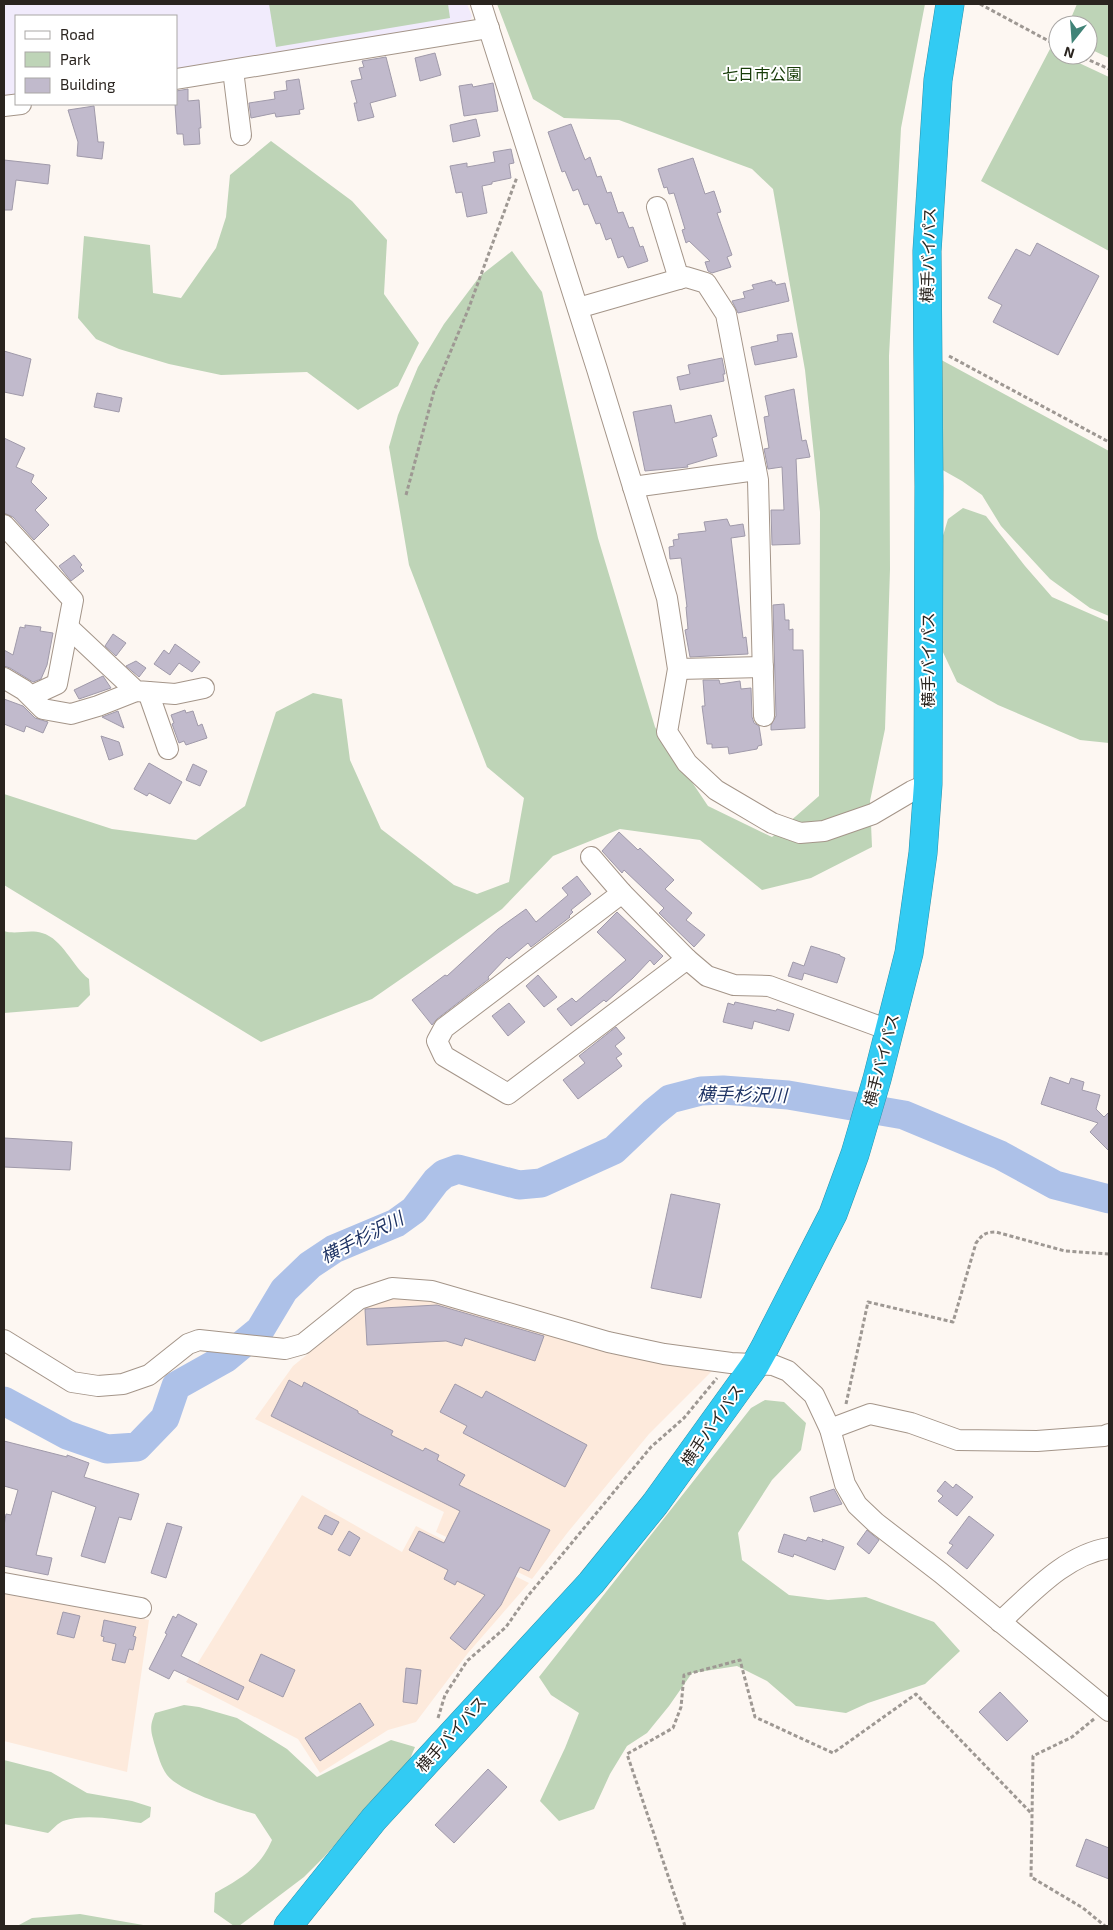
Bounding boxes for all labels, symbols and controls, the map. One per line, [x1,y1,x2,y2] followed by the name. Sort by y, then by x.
[15,15,178,105] legend
[1048,15,1098,65] north arrow
[60,25,95,43] text: Road
[1062,43,1076,63] text: N
[60,50,91,68] text: Park
[722,64,802,83] park label: 七日市公園
[60,75,116,93] text: Building
[916,207,939,303] street label: 横手バイパス
[918,612,937,708] street label: 横手バイパス
[859,1011,902,1109] street label: 横手バイパス
[697,1082,789,1106] water label: 横手杉沢川
[316,1206,408,1267] water label: 横手杉沢川
[676,1380,747,1469] street label: 横手バイパス
[412,1692,490,1776] street label: 横手バイパス

